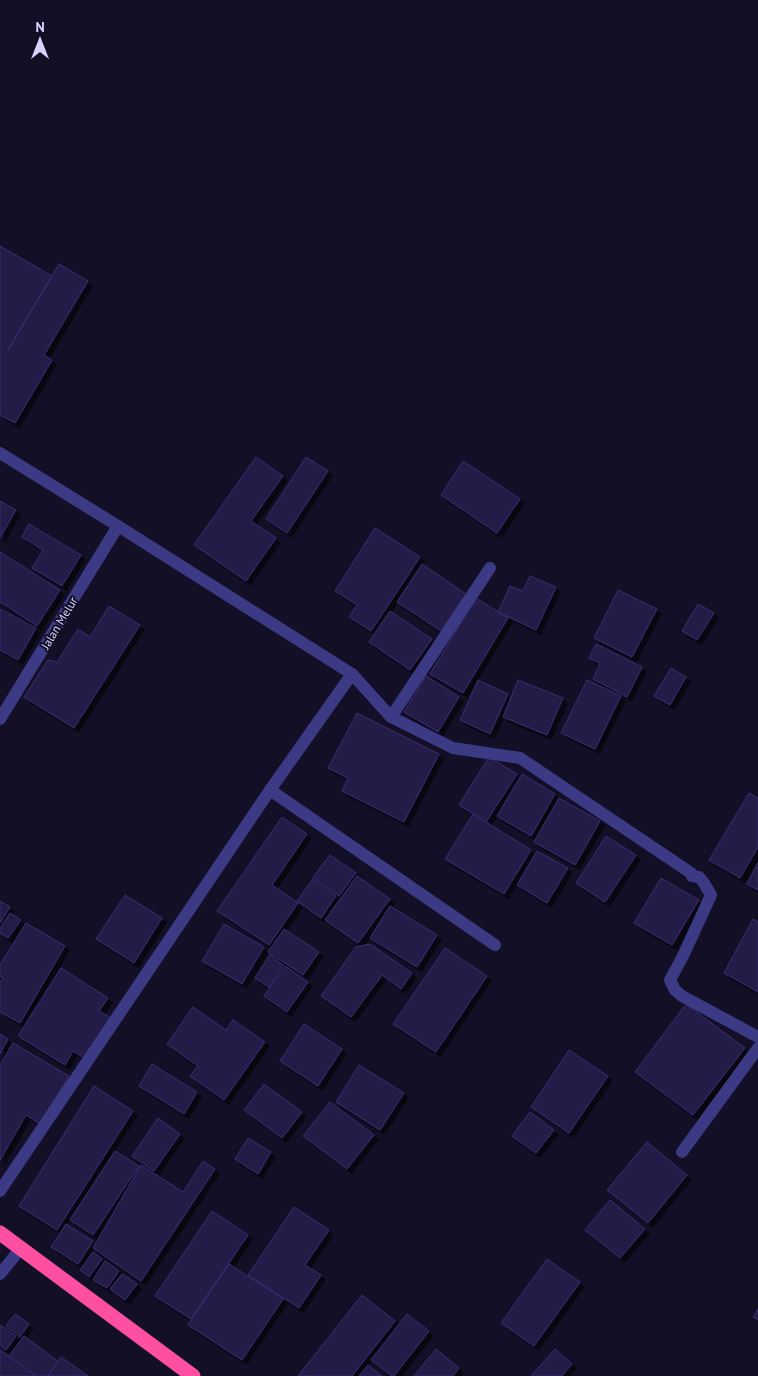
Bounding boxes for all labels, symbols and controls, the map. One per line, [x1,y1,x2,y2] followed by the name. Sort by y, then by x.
[15,15,65,65] north arrow
[35,18,45,36] text: N
[37,594,80,653] street label: Jalan Melur

